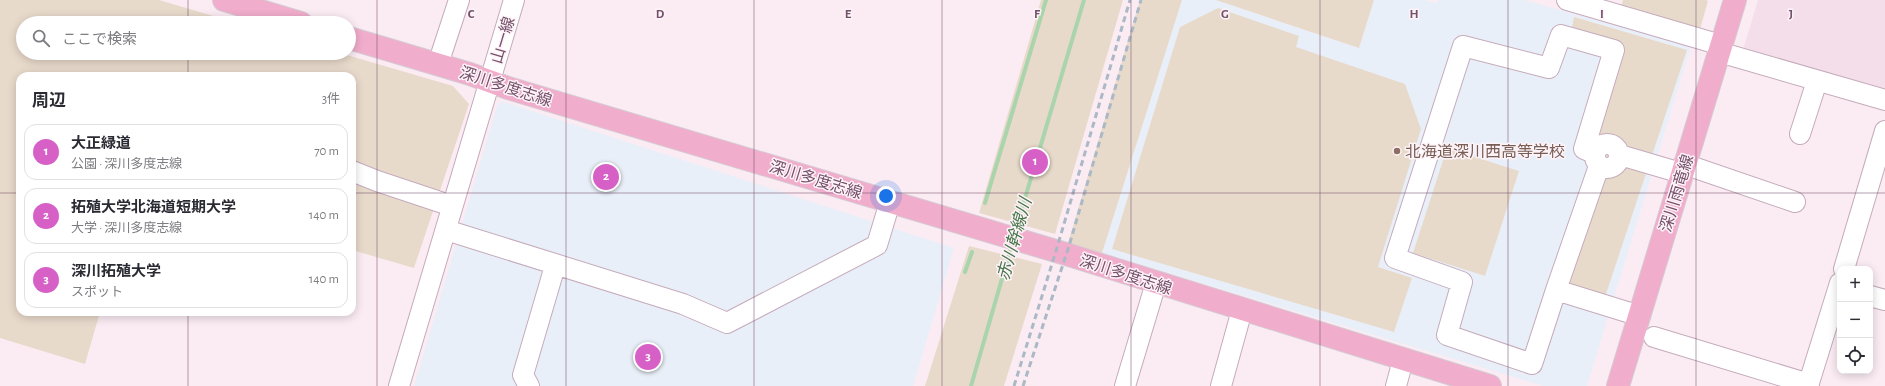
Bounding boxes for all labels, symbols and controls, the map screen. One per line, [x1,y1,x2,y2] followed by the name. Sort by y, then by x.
[468,8,475,21] text: C
[656,8,665,21] text: D
[845,8,852,21] text: E
[1034,8,1041,21] text: F
[1221,8,1229,21] text: G
[1409,8,1419,21] text: H
[1600,8,1604,21] text: I
[1789,8,1793,21] text: J
[487,15,518,66] street label: 山一線
[16,16,356,60] search box
[30,27,52,49] icon: search
[62,32,137,47] text: ここで検索
[458,64,554,109] street label: 深川多度志線
[32,92,66,109] text: 周辺
[322,93,340,106] text: 3件
[71,136,131,151] text: 大正緑道
[1405,143,1565,160] place label: 北海道深川西高等学校
[44,145,48,158] text: 1
[314,145,339,158] text: 70 m
[1392,146,1402,156] marker: 北海道深川西高等学校
[1022,147,1048,177] pin: 1
[1657,152,1696,234] street label: 深川雨竜線
[767,157,864,202] street label: 深川多度志線
[71,158,182,171] text: 公園 · 深川多度志線
[593,162,619,192] pin: 2
[876,186,896,206] your location
[994,194,1035,282] water label: 赤川幹線川
[71,200,236,215] text: 拓殖大学北海道短期大学
[43,209,49,222] text: 2
[309,209,339,222] text: 140 m
[71,222,182,235] text: 大学 · 深川多度志線
[1078,252,1174,297] street label: 深川多度志線
[71,264,161,279] text: 深川拓殖大学
[1837,266,1873,374] map controls
[1837,266,1873,302] button: +
[43,273,49,286] text: 3
[309,273,339,286] text: 140 m
[71,286,123,299] text: スポット
[1837,302,1873,338] button: −
[1837,338,1873,374] button: locate
[635,342,661,372] pin: 3

